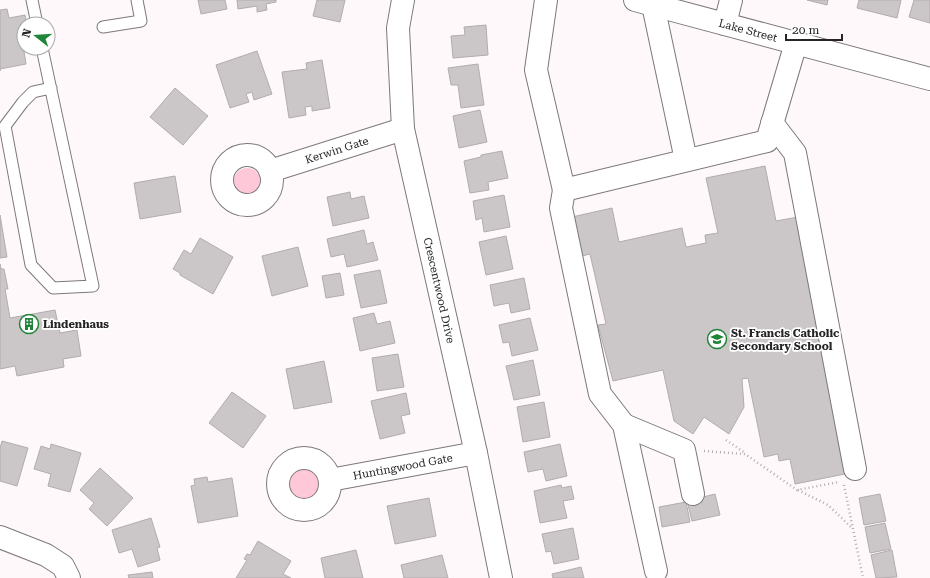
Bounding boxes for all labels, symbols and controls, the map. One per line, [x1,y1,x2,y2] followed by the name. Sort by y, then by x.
[16,16,56,56] north arrow
[717,16,779,44] street label: Lake Street
[786,16,842,42] scale bar
[792,23,819,37] text: 20 m
[19,27,35,39] text: N
[303,134,370,166] street label: Kerwin Gate
[421,236,458,345] street label: Crescentwood Drive
[18,313,40,335] building icon: Lindenhaus
[43,318,109,331] place label: Lindenhaus
[731,327,840,353] place label: St. Francis Catholic Secondary School
[706,328,728,350] school or university icon: St. Francis Catholic Secondary School
[352,451,454,482] street label: Huntingwood Gate

